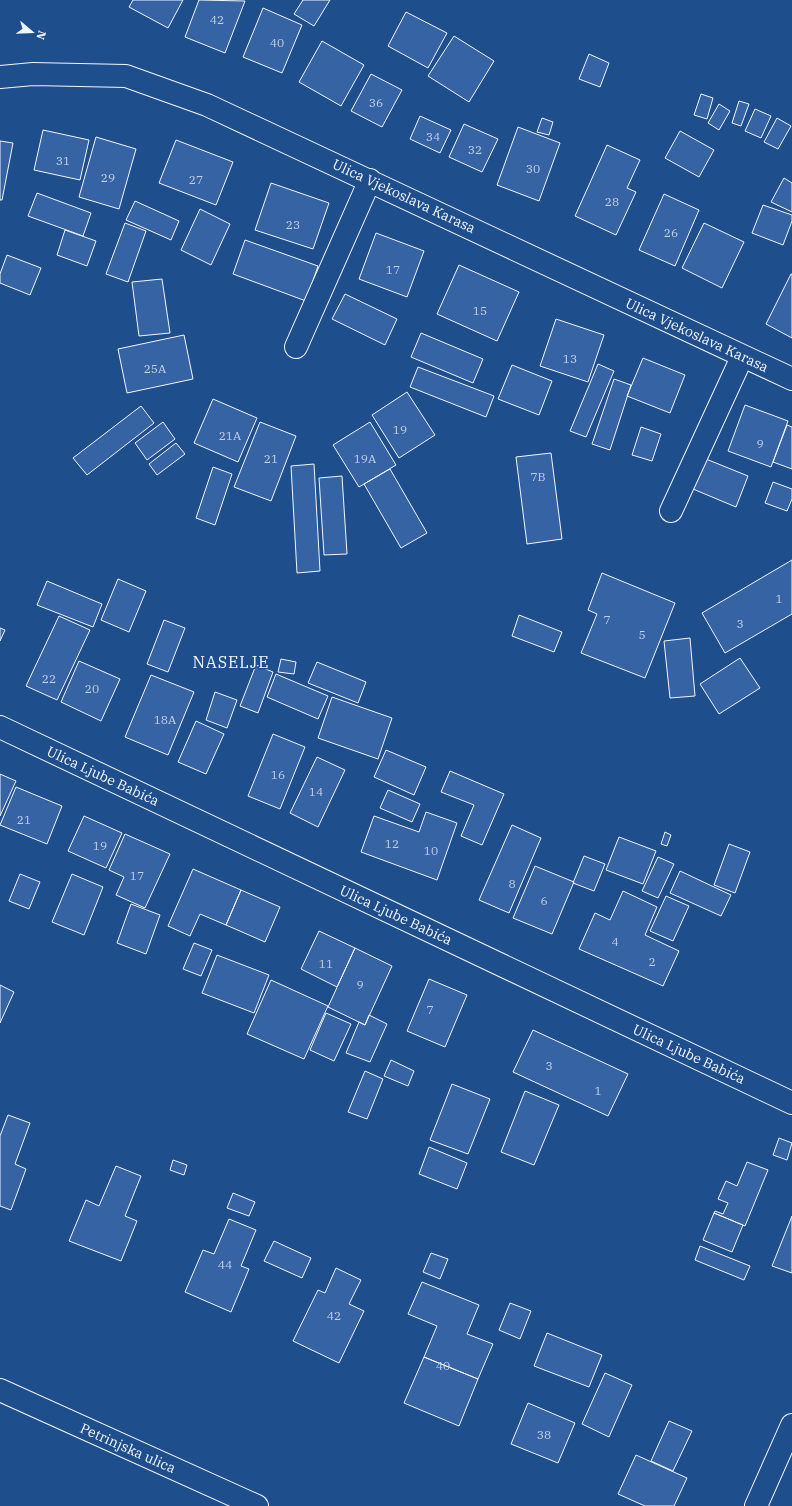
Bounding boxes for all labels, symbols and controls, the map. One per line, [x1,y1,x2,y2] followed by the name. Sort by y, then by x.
[12,12,52,52] north arrow
[210,12,224,27] house number: 42
[33,29,49,42] text: N
[270,35,284,50] house number: 40
[369,95,383,110] house number: 36
[426,129,440,144] house number: 34
[468,142,482,157] house number: 32
[56,153,70,168] house number: 31
[330,155,479,237] street label: Ulica Vjekoslava Karasa
[526,161,540,176] house number: 30
[101,170,115,185] house number: 29
[189,172,203,187] house number: 27
[605,194,619,209] house number: 28
[286,217,300,232] house number: 23
[664,225,678,240] house number: 26
[386,262,400,277] house number: 17
[623,294,772,376] street label: Ulica Vjekoslava Karasa
[473,303,487,318] house number: 15
[563,351,577,366] house number: 13
[144,361,167,376] house number: 25A
[393,422,407,437] house number: 19
[219,428,242,443] house number: 21A
[756,436,764,451] house number: 9
[264,451,278,466] house number: 21
[354,451,377,466] house number: 19A
[530,469,546,484] house number: 7B
[775,591,783,606] house number: 1
[603,612,611,627] house number: 7
[736,616,744,631] house number: 3
[638,627,646,642] house number: 5
[192,652,270,672] district label: NASELJE
[42,671,56,686] house number: 22
[85,681,99,696] house number: 20
[154,712,177,727] house number: 18A
[44,742,162,810] street label: Ulica Ljube Babića
[271,767,285,782] house number: 16
[309,784,323,799] house number: 14
[17,812,31,827] house number: 21
[385,836,399,851] house number: 12
[93,838,107,853] house number: 19
[424,843,438,858] house number: 10
[130,868,144,883] house number: 17
[508,876,516,891] house number: 8
[337,881,455,949] street label: Ulica Ljube Babića
[540,893,548,908] house number: 6
[611,934,619,949] house number: 4
[648,954,656,969] house number: 2
[319,956,333,971] house number: 11
[356,977,364,992] house number: 9
[426,1002,434,1017] house number: 7
[630,1020,748,1088] street label: Ulica Ljube Babića
[545,1058,553,1073] house number: 3
[594,1083,602,1098] house number: 1
[218,1257,232,1272] house number: 44
[327,1308,341,1323] house number: 42
[436,1358,450,1373] house number: 40
[77,1419,179,1477] street label: Petrinjska ulica
[537,1427,551,1442] house number: 38

